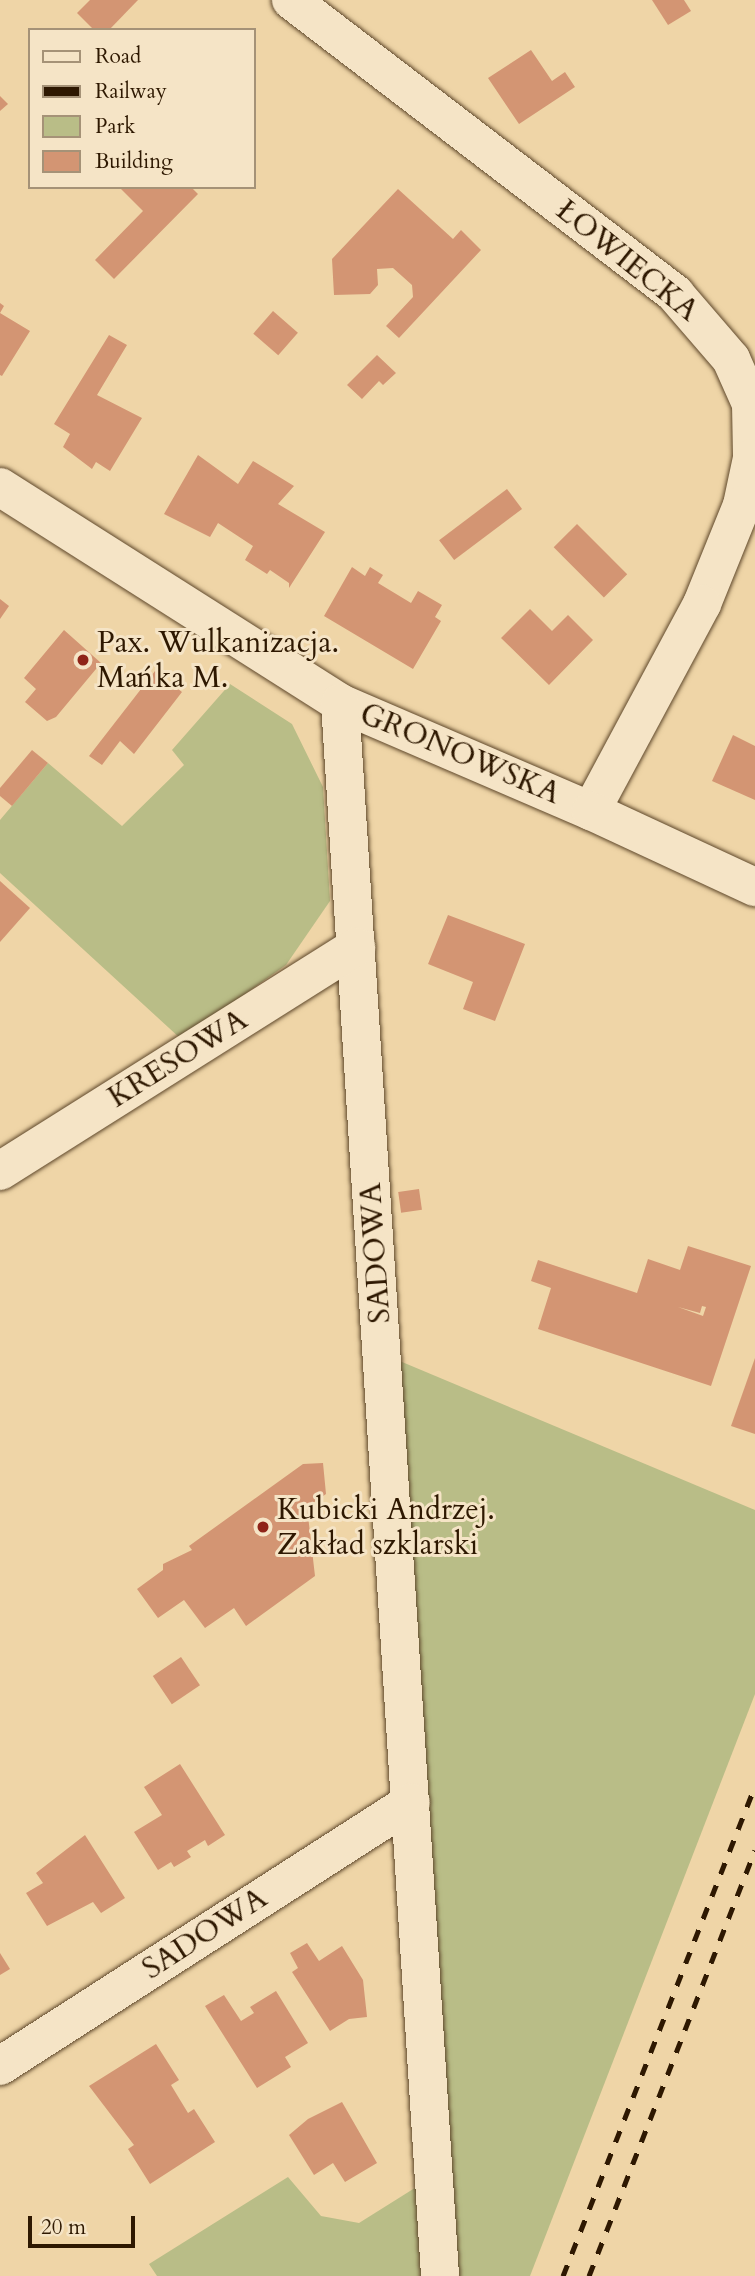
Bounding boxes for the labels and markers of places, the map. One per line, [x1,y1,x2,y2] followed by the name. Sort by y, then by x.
[97,625,339,696] place label: Pax. Wulkanizacja. Mańka M.
[75,652,91,668] marker: Pax. Wulkanizacja. Mańka M.
[277,1492,495,1562] place label: Kubicki Andrzej. Zakład szklarski
[255,1519,271,1535] marker: Kubicki Andrzej. Zakład szklarski

